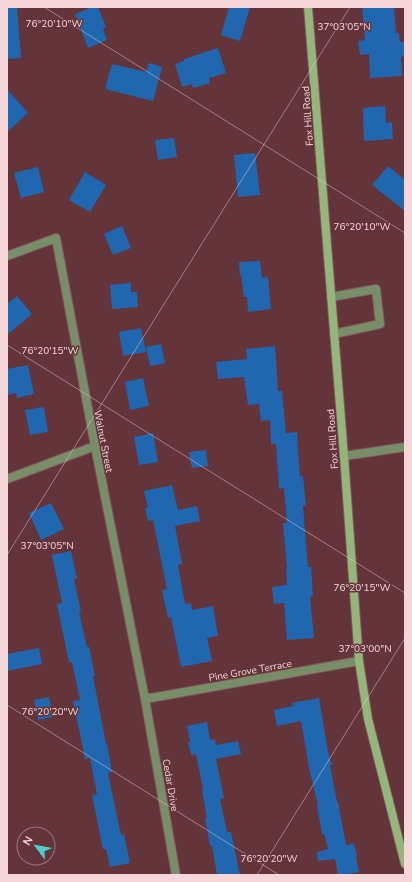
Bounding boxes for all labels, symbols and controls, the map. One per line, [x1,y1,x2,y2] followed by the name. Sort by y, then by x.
[26,17,82,31] text: 76°20'10"W
[317,20,371,34] text: 37°03'05"N
[299,85,317,146] street label: Fox Hill Road
[334,220,390,234] text: 76°20'10"W
[22,344,78,358] text: 76°20'15"W
[324,408,342,469] street label: Fox Hill Road
[90,409,116,474] street label: Walnut Street
[20,539,74,553] text: 37°03'05"N
[334,581,390,595] text: 76°20'15"W
[338,642,392,656] text: 37°03'00"N
[207,657,293,685] street label: Pine Grove Terrace
[22,705,78,719] text: 76°20'20"W
[159,758,181,812] street label: Cedar Drive
[16,826,56,866] north arrow
[19,833,36,848] text: N
[241,852,297,866] text: 76°20'20"W

